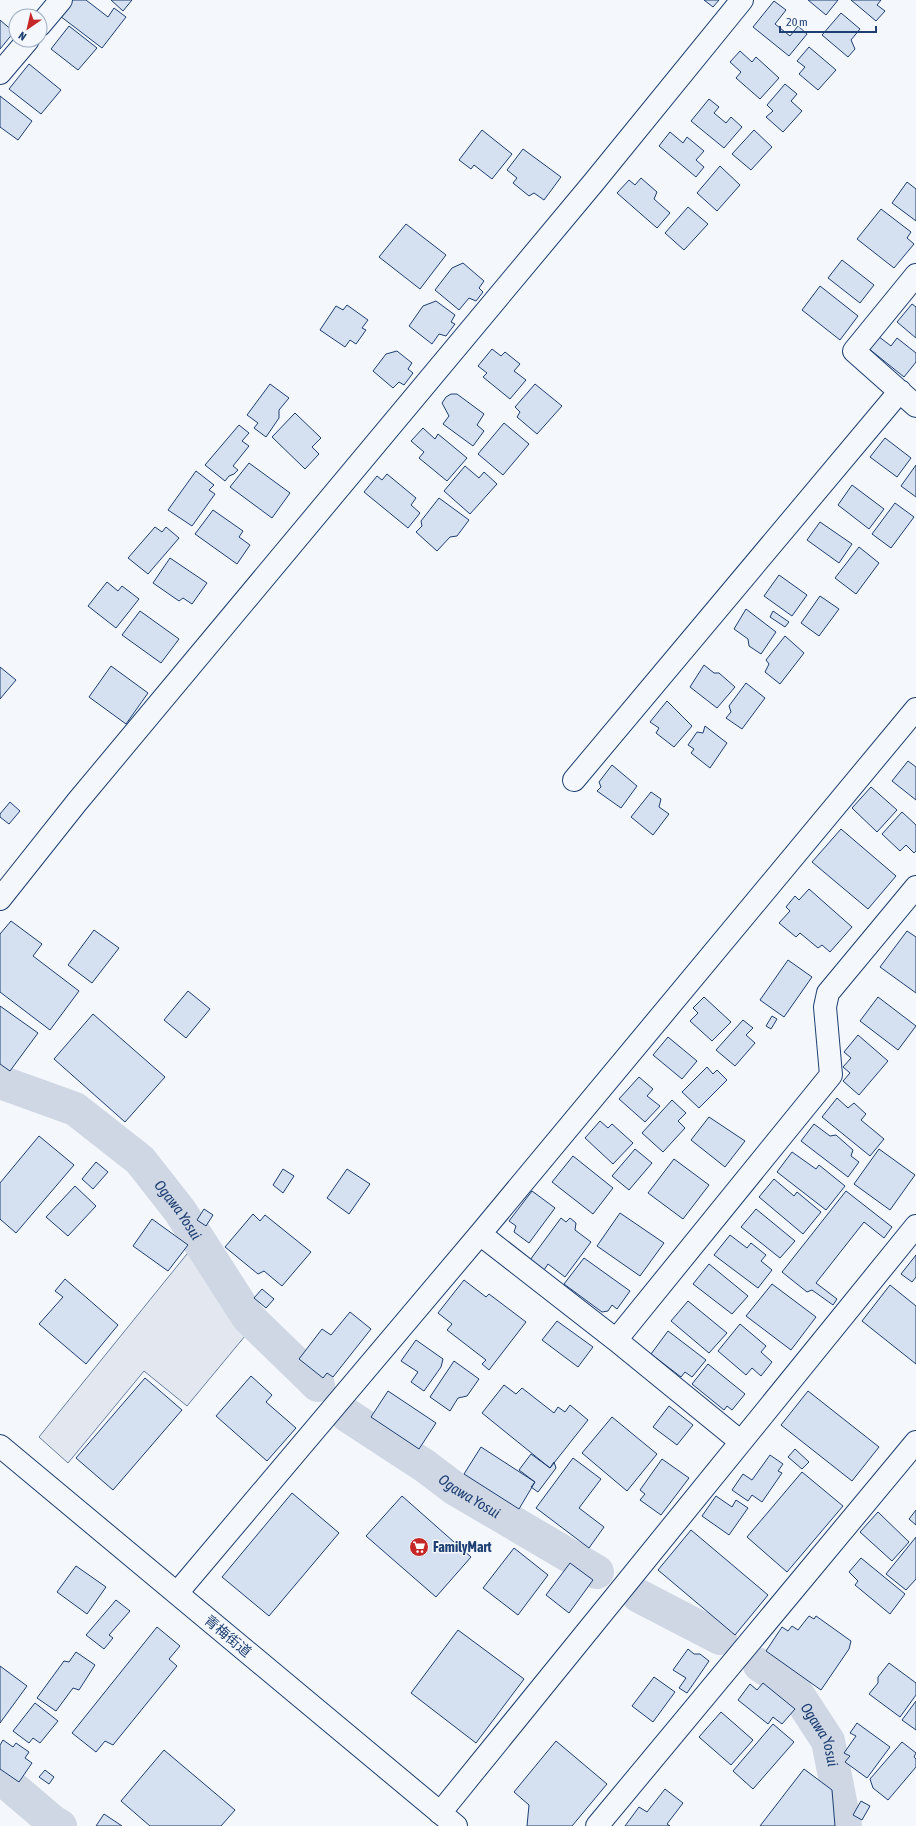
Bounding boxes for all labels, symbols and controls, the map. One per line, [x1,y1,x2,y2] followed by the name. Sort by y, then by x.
[8,8,48,48] north arrow
[780,8,876,34] scale bar
[786,15,808,29] text: 20 m
[16,29,28,43] text: N
[151,1177,205,1243] water label: Ogawa Yosui
[435,1470,504,1522] water label: Ogawa Yosui
[408,1536,430,1558] supermarket icon: FamilyMart
[433,1539,491,1555] place label: FamilyMart
[201,1612,255,1660] street label: 青梅街道
[797,1700,842,1768] water label: Ogawa Yosui

